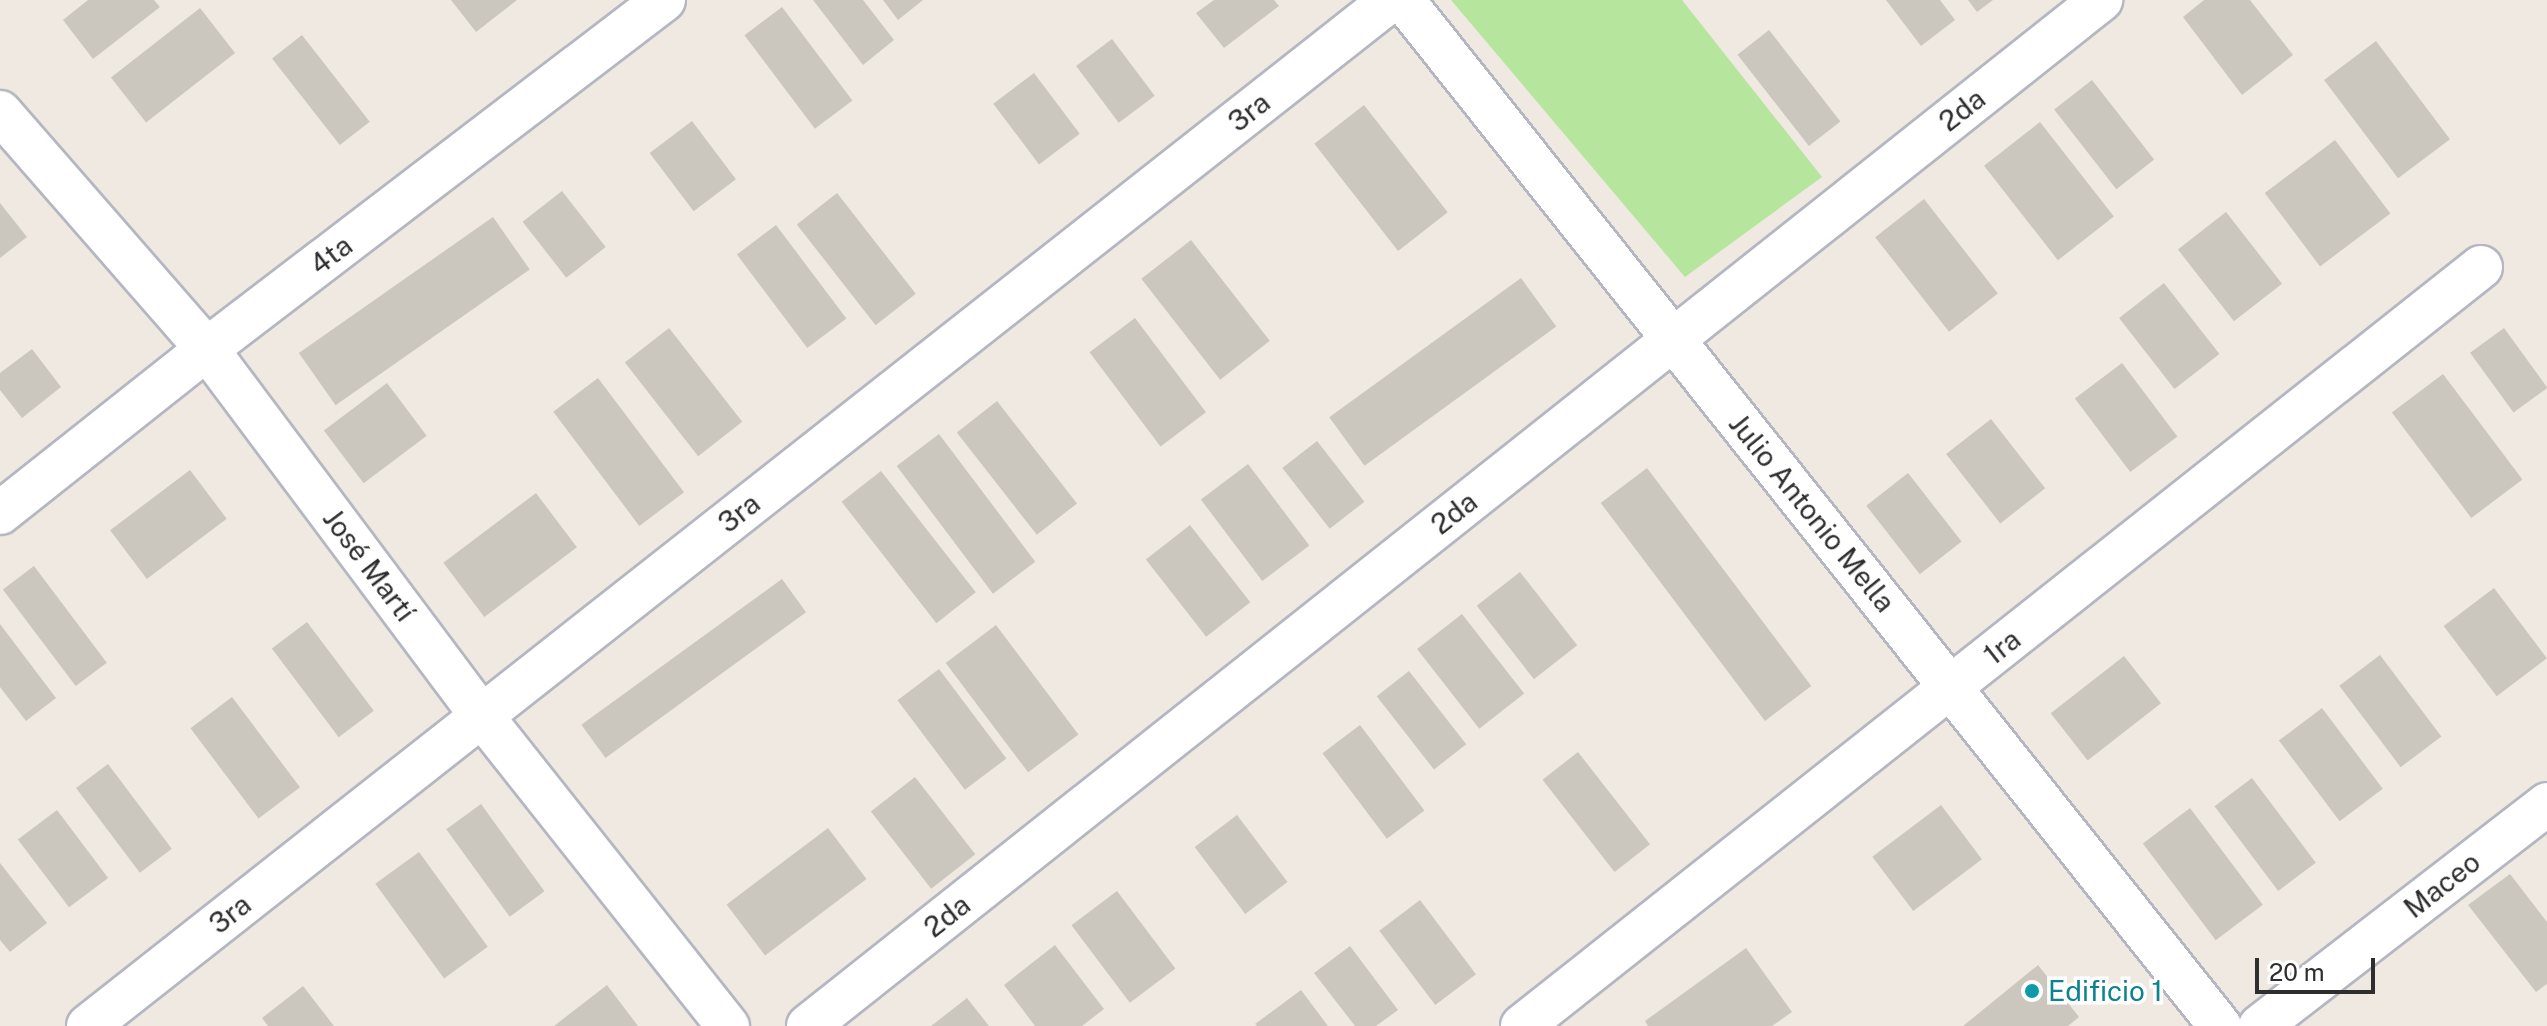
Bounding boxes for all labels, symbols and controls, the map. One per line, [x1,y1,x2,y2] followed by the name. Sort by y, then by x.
[1932,82,1992,138] street label: 2da
[1221,85,1277,139] street label: 3ra
[303,228,359,282] street label: 4ta
[1722,407,1902,619] street label: Julio Antonio Mella
[1424,485,1484,541] street label: 2da
[711,486,767,540] street label: 3ra
[316,502,422,628] street label: José Martí
[1977,622,2027,672] street label: 1ra
[2397,845,2487,925] street label: Maceo
[202,887,258,941] street label: 3ra
[917,888,977,944] street label: 2da
[2259,942,2379,992] scale bar
[2269,958,2325,986] text: 20 m
[2048,974,2163,1008] place label: Edificio 1
[2023,982,2041,1000] marker: Edificio 1

